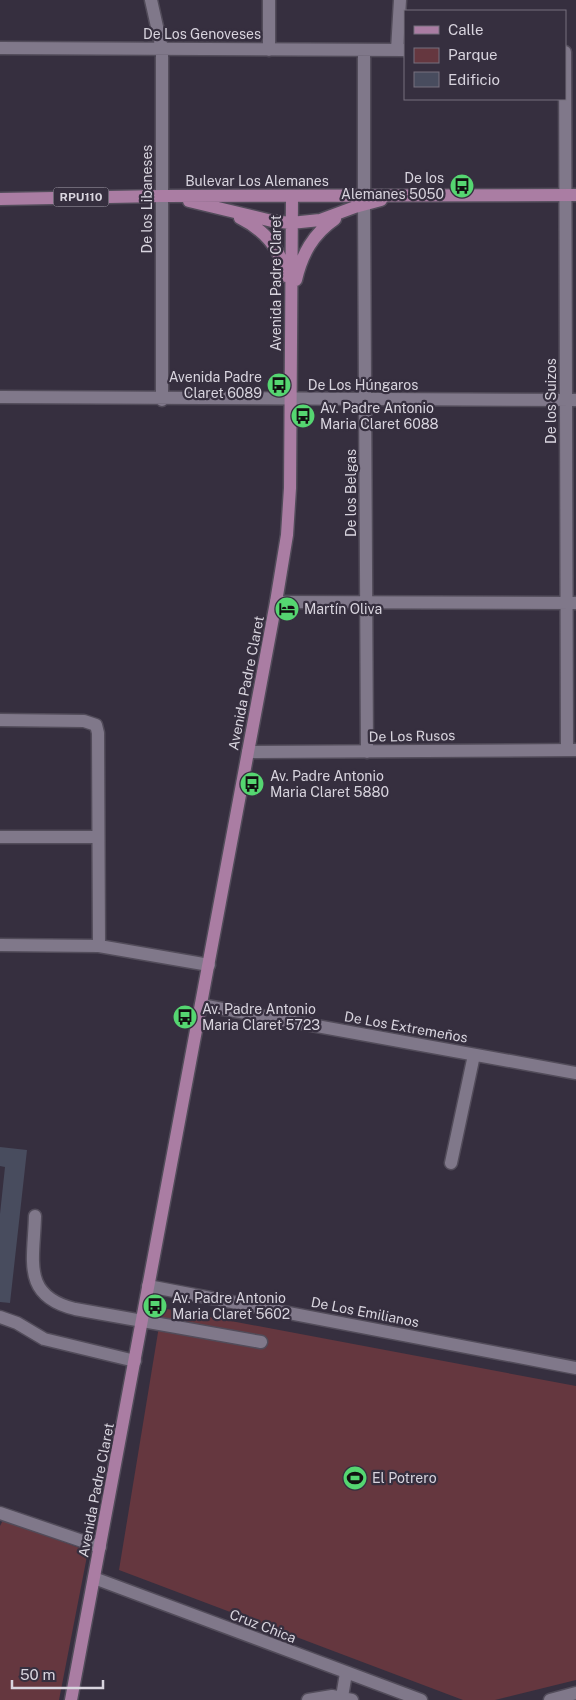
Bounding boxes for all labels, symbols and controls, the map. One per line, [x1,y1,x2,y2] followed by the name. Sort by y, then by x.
[404,10,566,100] legend
[448,21,484,38] text: Calle
[143,26,261,42] street label: De Los Genoveses
[448,46,498,63] text: Parque
[448,71,500,88] text: Edificio
[139,145,155,253] street label: De los Libaneses
[341,170,444,202] place label: De los Alemanes 5050
[185,173,329,189] street label: Bulevar Los Alemanes
[449,173,475,199] bus stop icon: De los Alemanes 5050
[54,188,108,206] road number: RPU110
[268,215,284,351] street label: Avenida Padre Claret
[543,358,559,444] street label: De los Suizos
[169,369,262,401] place label: Avenida Padre Claret 6089
[266,372,292,398] bus stop icon: Avenida Padre Claret 6089
[308,377,418,393] street label: De Los Húngaros
[320,400,439,432] place label: Av. Padre Antonio Maria Claret 6088
[290,403,316,429] bus stop icon: Av. Padre Antonio Maria Claret 6088
[343,449,359,537] street label: De los Belgas
[274,596,300,622] hotel icon: Martín Oliva
[304,601,382,617] place label: Martín Oliva
[225,614,267,752] street label: Avenida Padre Claret
[369,727,455,745] street label: De Los Rusos
[270,768,389,800] place label: Av. Padre Antonio Maria Claret 5880
[239,771,265,797] bus stop icon: Av. Padre Antonio Maria Claret 5880
[202,1001,320,1033] place label: Av. Padre Antonio Maria Claret 5723
[172,1004,198,1030] bus stop icon: Av. Padre Antonio Maria Claret 5723
[343,1008,469,1046] street label: De Los Extremeños
[172,1290,290,1322] place label: Av. Padre Antonio Maria Claret 5602
[142,1293,168,1319] bus stop icon: Av. Padre Antonio Maria Claret 5602
[310,1294,420,1330] street label: De Los Emilianos
[75,1421,117,1559] street label: Avenida Padre Claret
[342,1465,368,1491] sports icon: El Potrero
[372,1470,437,1486] place label: El Potrero
[228,1606,298,1646] street label: Cruz Chica
[12,1658,104,1690] scale bar
[20,1666,55,1683] text: 50 m

